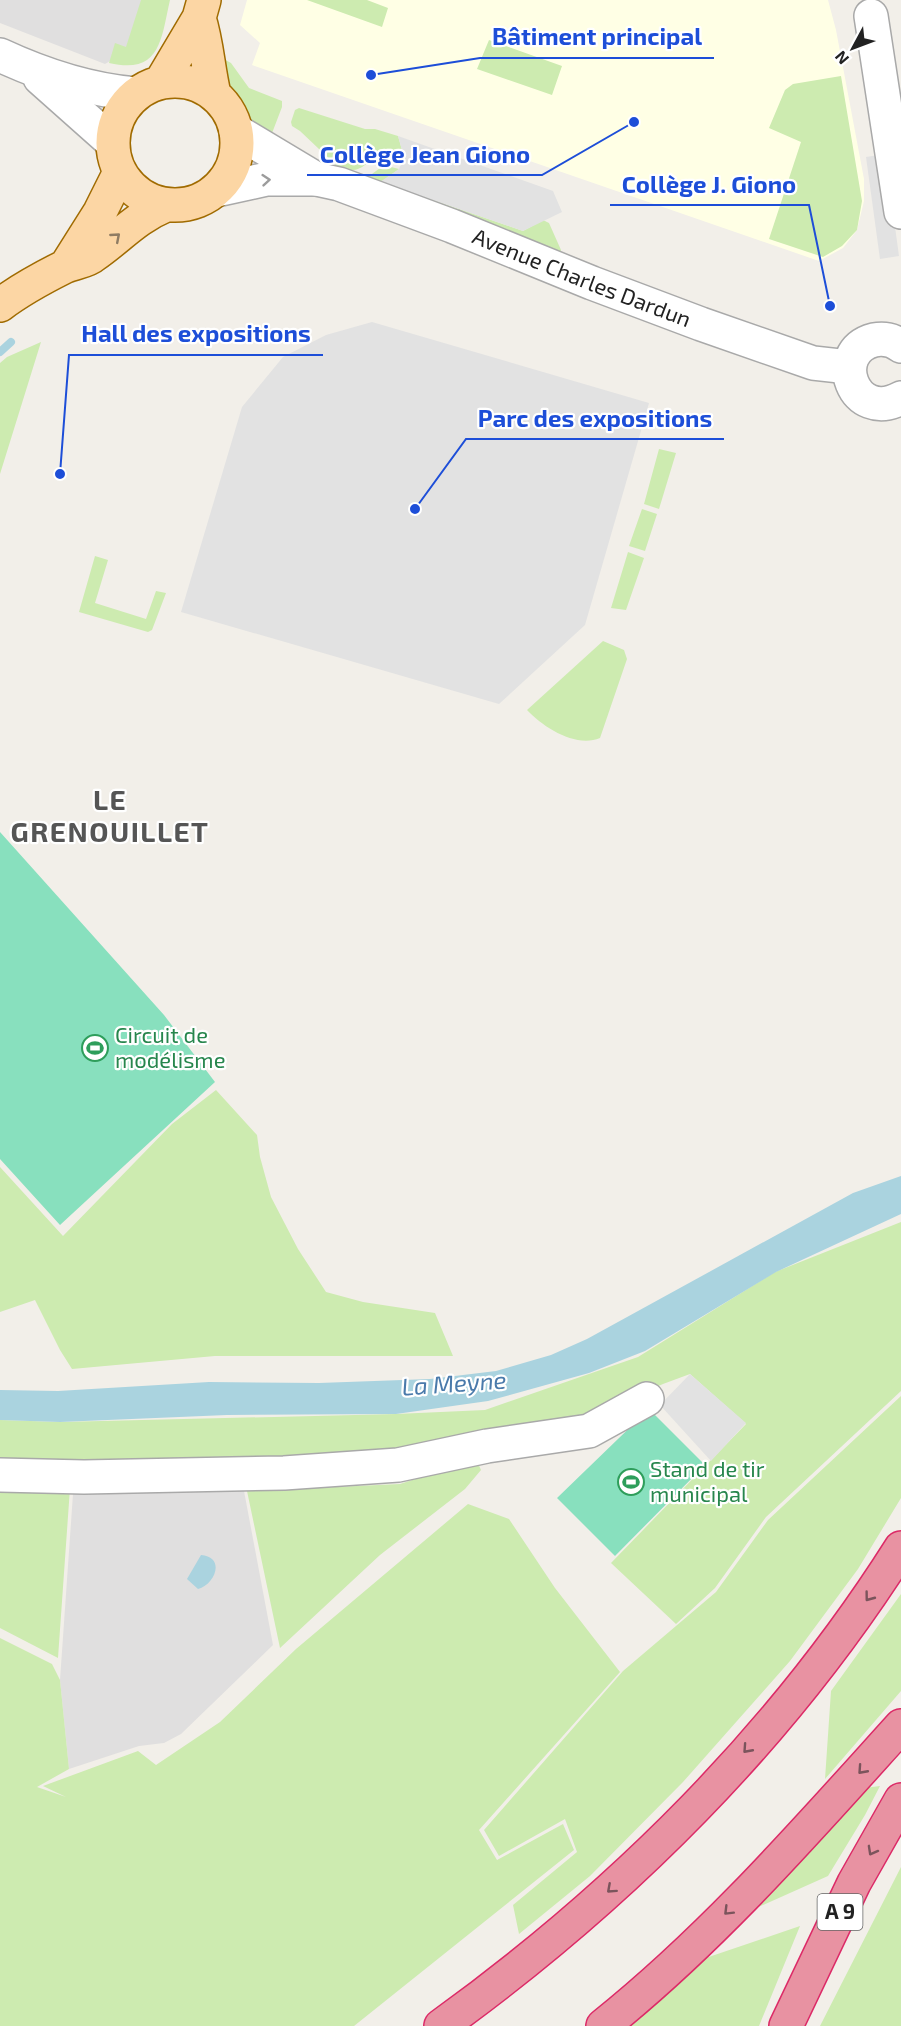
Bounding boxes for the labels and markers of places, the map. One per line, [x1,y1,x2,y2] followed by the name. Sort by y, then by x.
[480,16,714,58] callout: Bâtiment principal
[307,133,542,175] callout: Collège Jean Giono
[610,163,809,205] callout: Collège J. Giono
[69,313,323,355] callout: Hall des expositions
[466,397,724,439] callout: Parc des expositions
[115,1021,225,1072] place label: Circuit de modélisme
[80,1033,110,1063] sports icon: Circuit de modélisme
[650,1455,765,1506] place label: Stand de tir municipal
[616,1467,646,1497] sports icon: Stand de tir municipal

